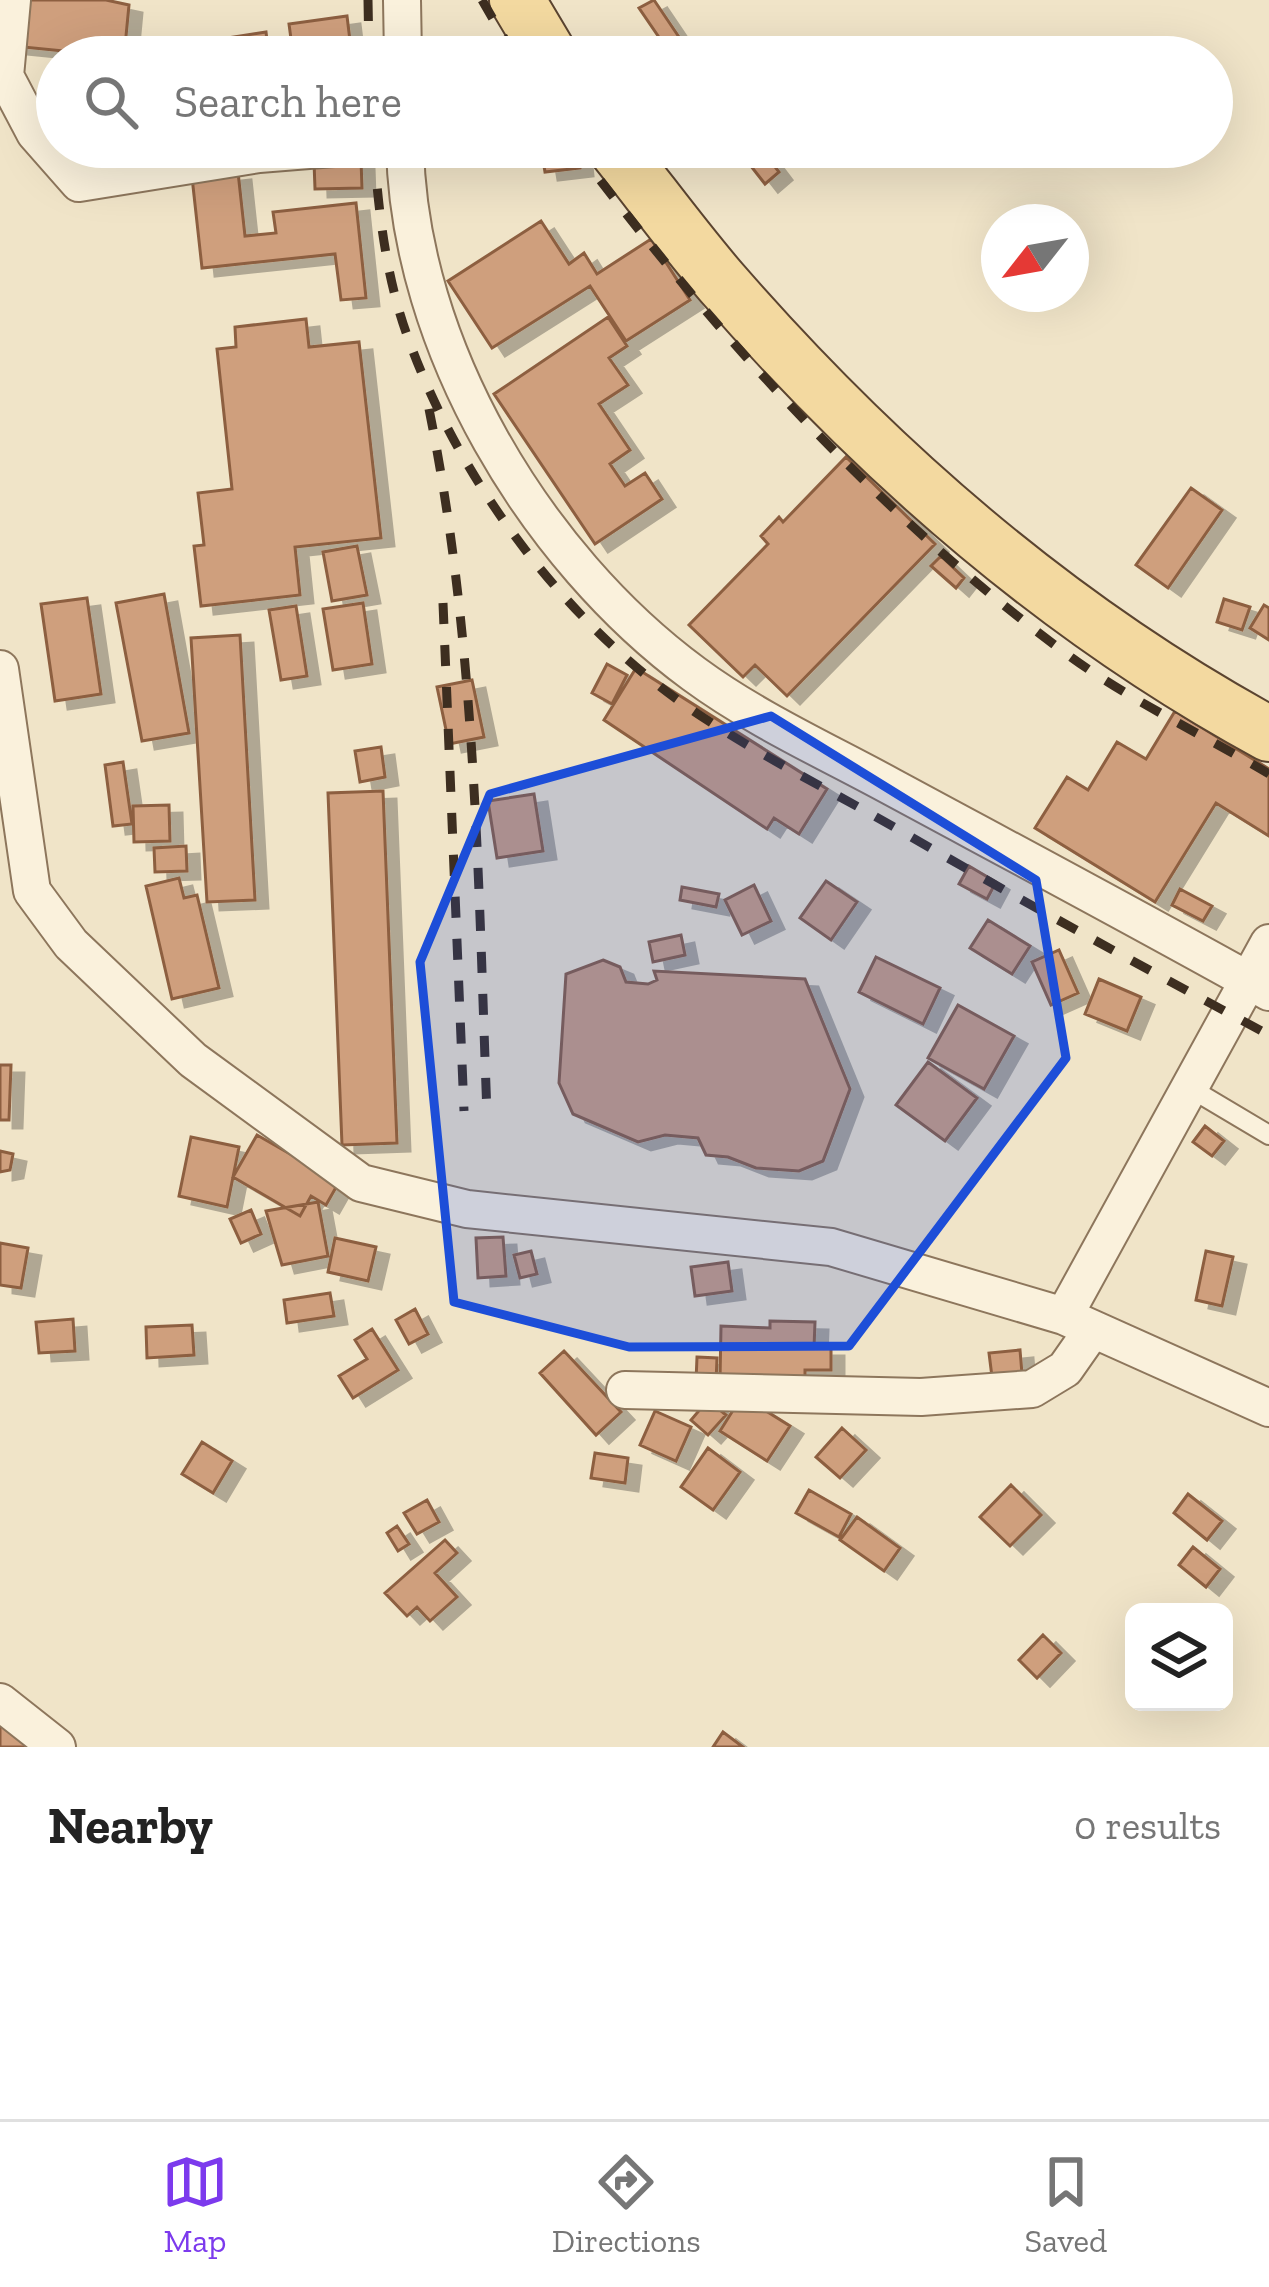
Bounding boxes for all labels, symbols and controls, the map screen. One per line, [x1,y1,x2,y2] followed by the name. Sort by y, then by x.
[36,36,1233,168] search box
[78,69,144,135] icon: search
[174,75,402,129] text: Search here
[981,204,1089,312] north arrow
[1125,1603,1233,1711] map controls
[1125,1603,1233,1711] button: layers
[48,1795,213,1856] text: Nearby
[1074,1802,1221,1849] text: 0 results
[162,2149,228,2260] tab: Map
[552,2149,701,2260] tab: Directions
[1024,2149,1107,2260] tab: Saved

